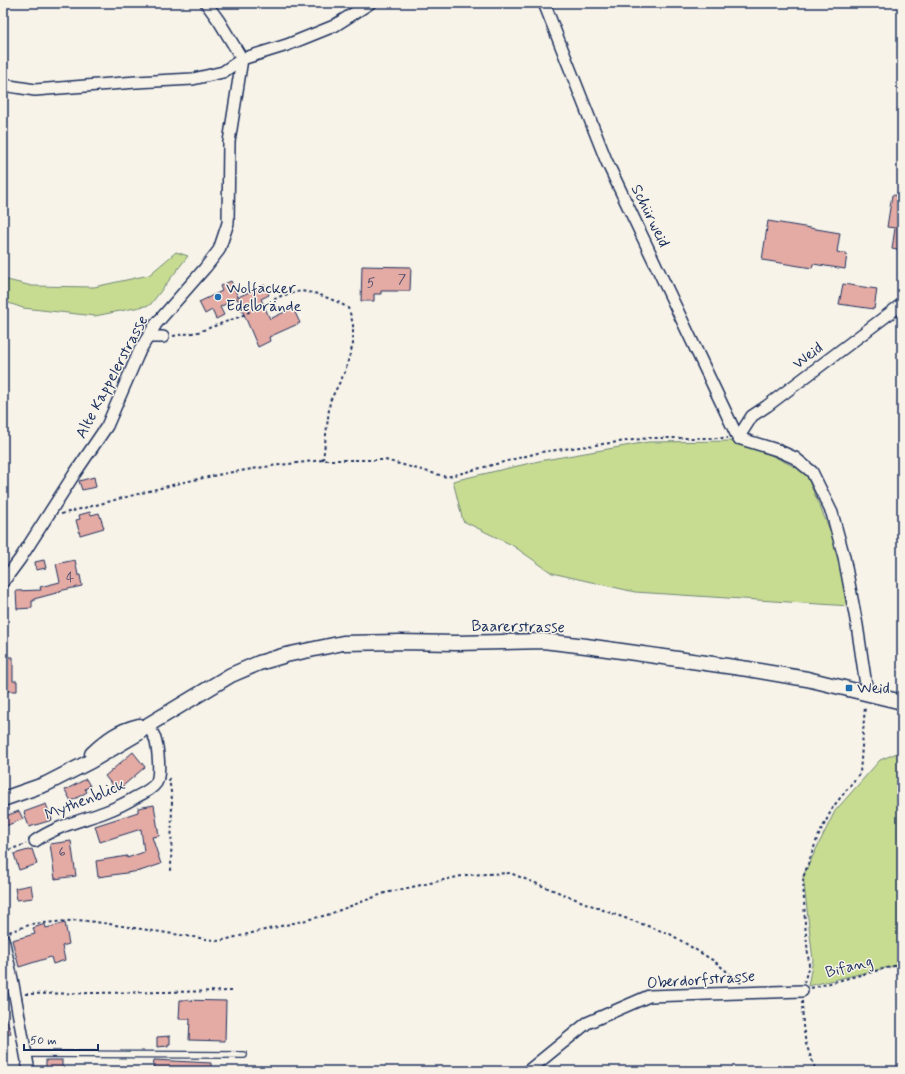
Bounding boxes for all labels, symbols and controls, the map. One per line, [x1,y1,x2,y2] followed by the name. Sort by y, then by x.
[626,181,674,251] street label: Schürweid
[398,270,407,288] house number: 7
[367,274,375,292] house number: 5
[226,278,301,317] place label: Wolfacker Edelbrände
[213,292,223,302] marker: Wolfacker Edelbrände
[71,312,153,442] street label: Alte Kappelerstrasse
[789,338,827,374] street label: Weid
[66,569,74,587] house number: 4
[471,616,565,638] street label: Baarerstrasse
[857,678,890,699] place label: Weid
[844,683,854,693] marker: Weid
[42,774,128,826] street label: Mythenblick
[58,843,66,861] house number: 6
[823,951,875,983] street label: Bifang
[646,966,756,994] street label: Oberdorfstrasse
[24,1026,98,1052] scale bar
[30,1033,57,1049] text: 50 m

